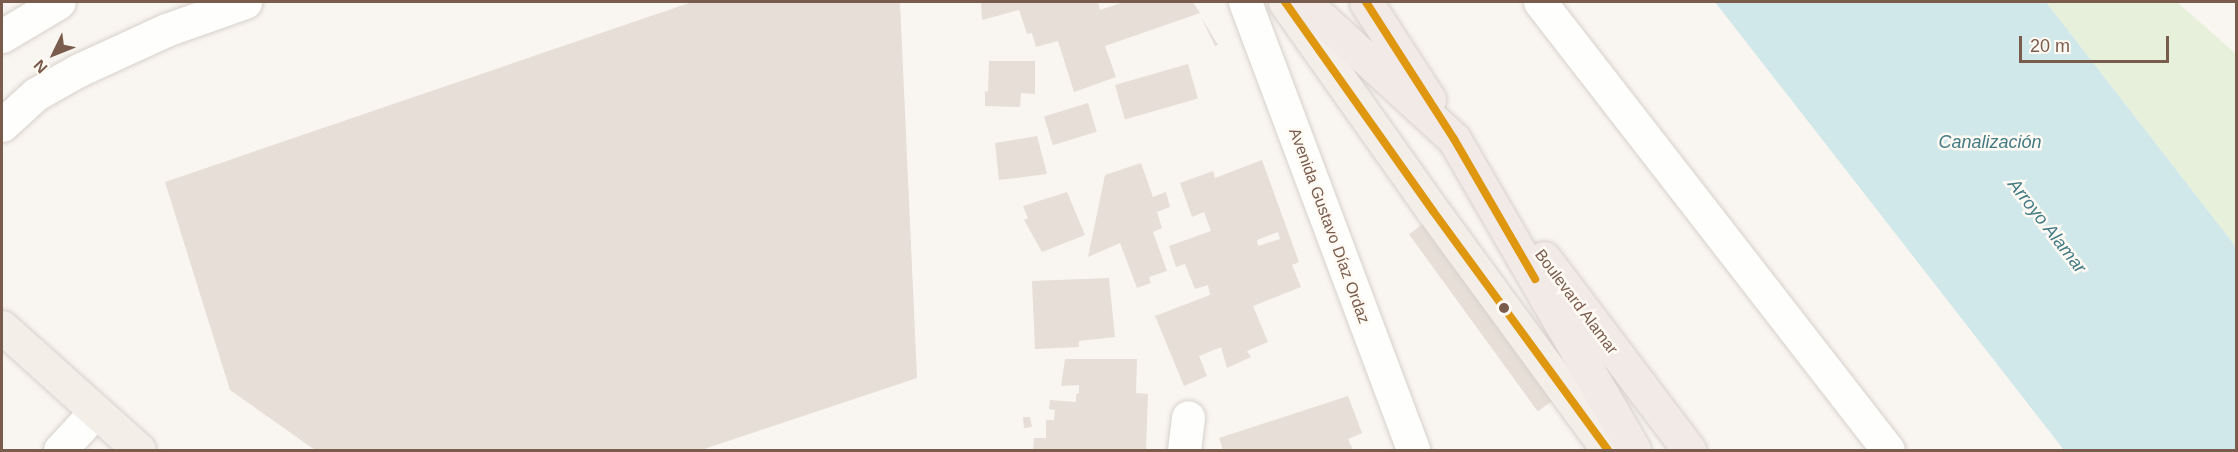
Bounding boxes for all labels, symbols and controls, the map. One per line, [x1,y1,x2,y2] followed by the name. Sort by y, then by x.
[24,24,84,84] north arrow
[2022,24,2172,62] scale bar
[2030,36,2070,56] text: 20 m
[30,57,51,77] text: N
[1285,125,1373,327] street label: Avenida Gustavo Díaz Ordaz
[1938,131,2042,153] water label: Canalización
[2003,174,2091,278] water label: Arroyo Alamar
[1530,245,1622,359] street label: Boulevard Alamar
[1498,302,1510,314] unlabelled marker

